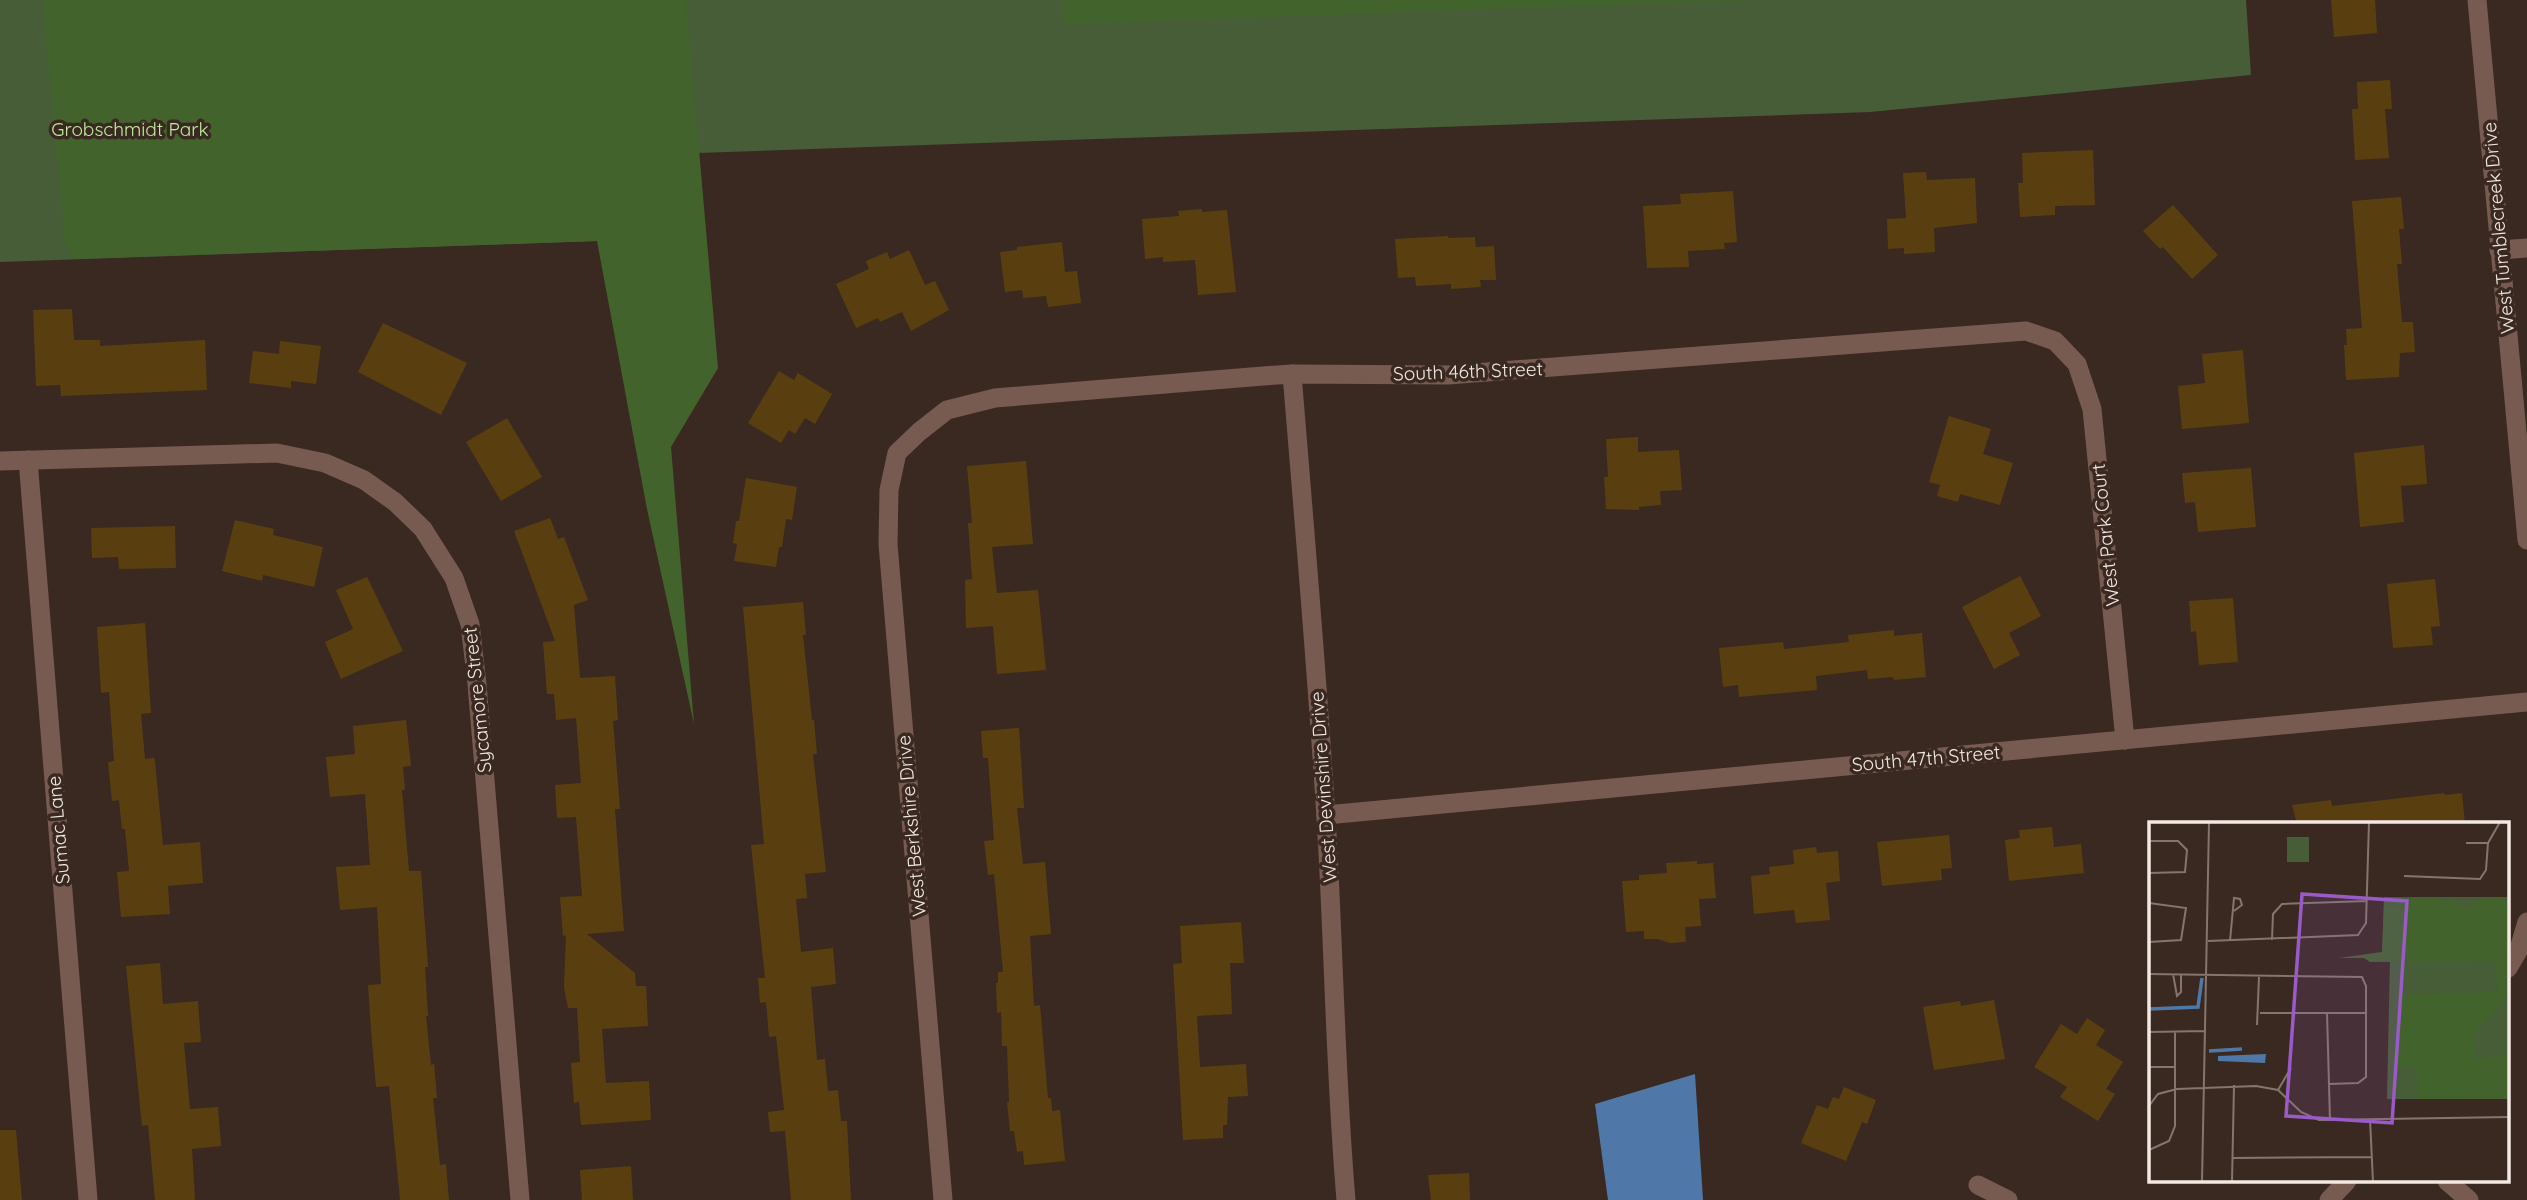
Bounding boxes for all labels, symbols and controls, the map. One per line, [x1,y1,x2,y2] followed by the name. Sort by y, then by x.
[51,117,209,141] park label: Grobschmidt Park
[2477,121,2519,335] street label: West Tumblecreek Drive
[1393,356,1543,386] street label: South 46th Street
[2086,463,2124,607] street label: West Park Court
[457,626,497,774] street label: Sycamore Street
[1304,691,1342,883] street label: West Devinshire Drive
[891,734,931,918] street label: West Berkshire Drive
[1851,740,2001,776] street label: South 47th Street
[41,775,75,885] street label: Sumac Lane
[2149,822,2510,1182] inset map

